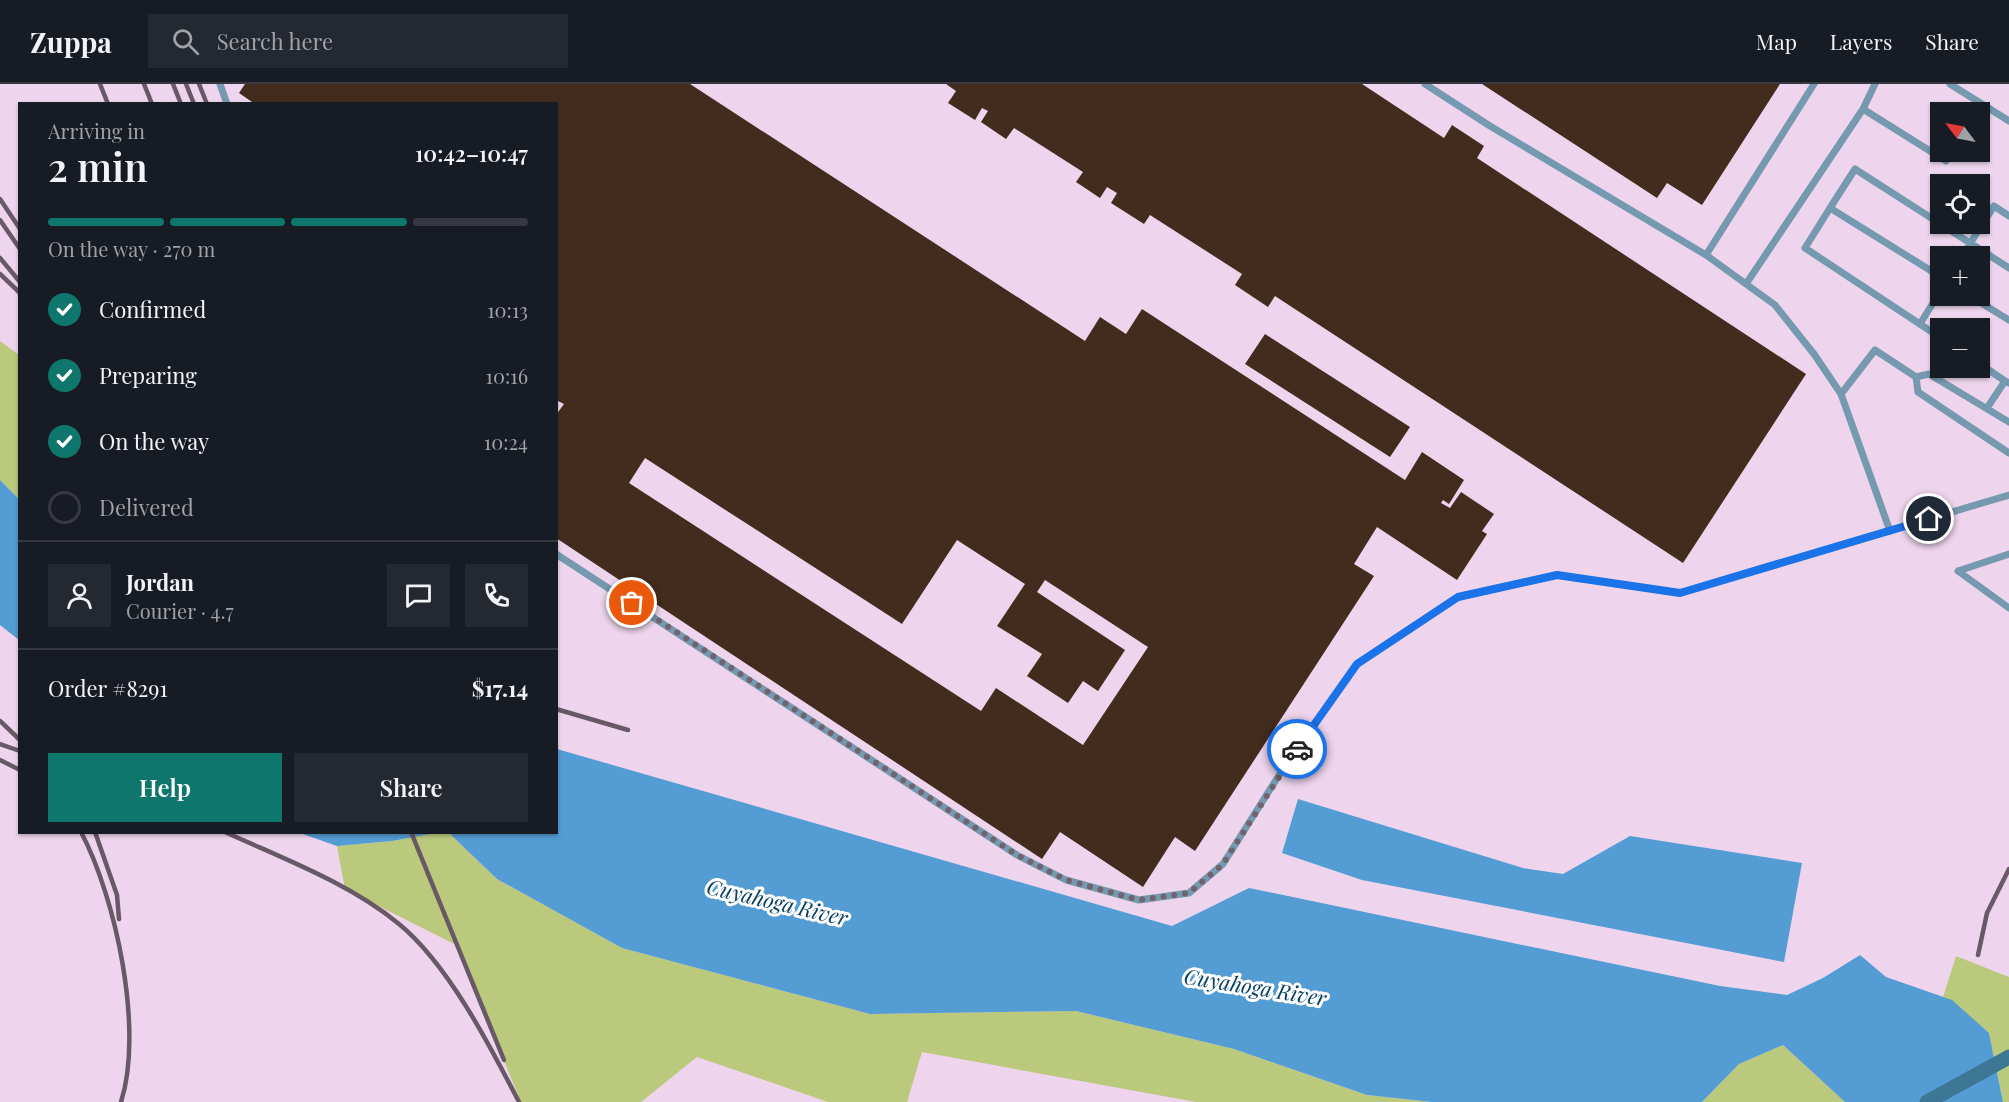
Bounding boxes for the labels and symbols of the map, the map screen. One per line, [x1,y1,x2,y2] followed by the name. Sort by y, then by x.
[1930,102,1990,162] north arrow
[1903,493,1954,544] pin
[606,577,657,628] pin
[1267,719,1327,779] courier
[704,871,852,931] water label: Cuyahoga River
[1182,961,1330,1011] water label: Cuyahoga River

